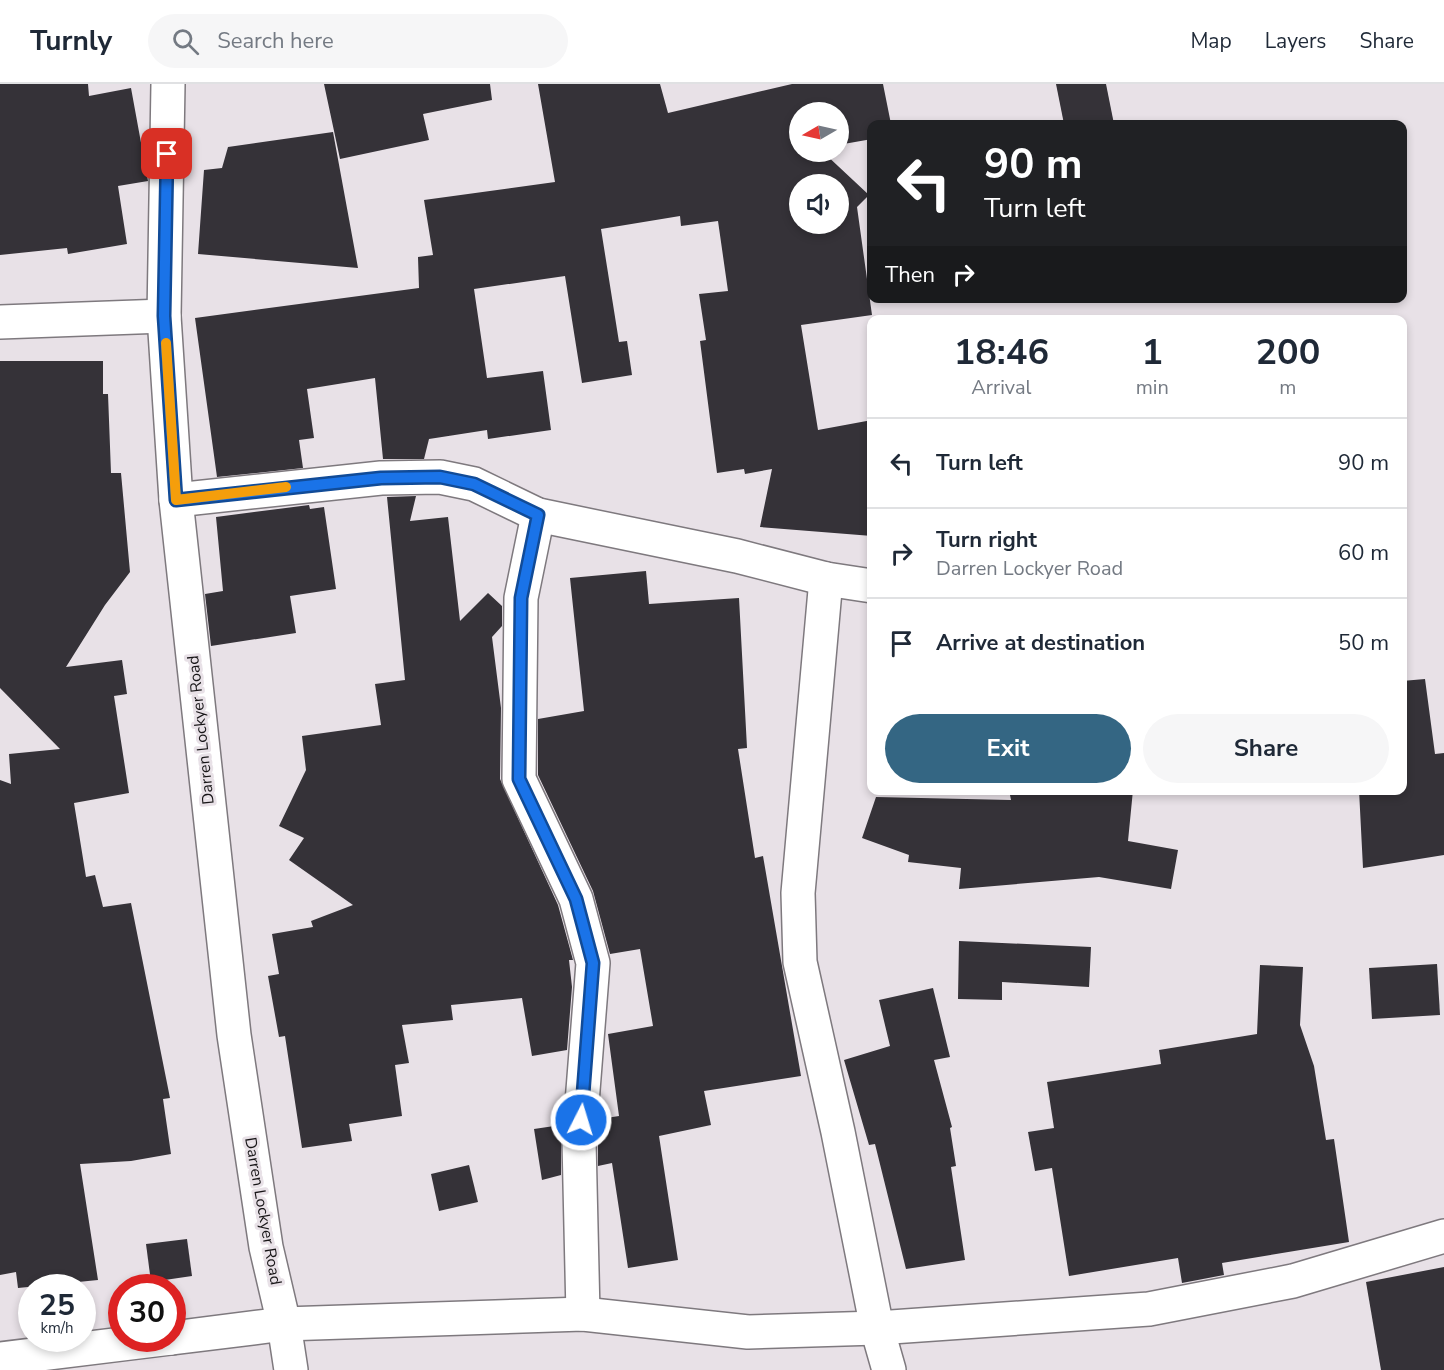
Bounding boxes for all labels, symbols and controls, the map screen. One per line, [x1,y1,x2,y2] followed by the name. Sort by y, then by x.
[148,14,568,68] search box
[30,22,112,60] text: Turnly
[169,25,202,58] icon: search
[217,26,334,56] text: Search here
[1190,27,1232,55] text: Map
[1265,27,1326,55] text: Layers
[1359,27,1414,55] text: Share
[789,102,849,162] north arrow
[789,102,849,234] map controls
[141,128,192,179] pin
[984,136,1083,193] text: 90 m
[150,137,183,170] icon: arrive
[885,144,963,222] icon: left
[789,174,849,234] button: sound
[984,190,1085,227] text: Turn left
[947,258,980,291] icon: right
[885,260,935,290] text: Then
[954,328,1049,377] text: 18:46
[1141,328,1163,377] text: 1
[1255,328,1320,377] text: 200
[971,374,1031,401] text: Arrival
[1136,374,1169,401] text: min
[1279,374,1296,401] text: m
[885,447,918,480] icon: left
[936,448,1023,478] text: Turn left
[1338,448,1389,478] text: 90 m
[936,525,1037,555] text: Turn right
[885,537,918,570] icon: right
[1338,538,1389,568] text: 60 m
[936,555,1123,582] text: Darren Lockyer Road
[885,627,918,660] icon: arrive
[936,628,1145,658] text: Arrive at destination
[1338,628,1389,658] text: 50 m
[182,654,220,806] street label: Darren Lockyer Road
[885,714,1131,783] button: Exit
[1143,714,1389,783] button: Share
[549,1088,613,1152] position arrow
[239,1135,287,1287] street label: Darren Lockyer Road
[108,1274,186,1352] speed limit sign: 30
[39,1285,75,1326] text: 25
[40,1318,74,1338] text: km/h

